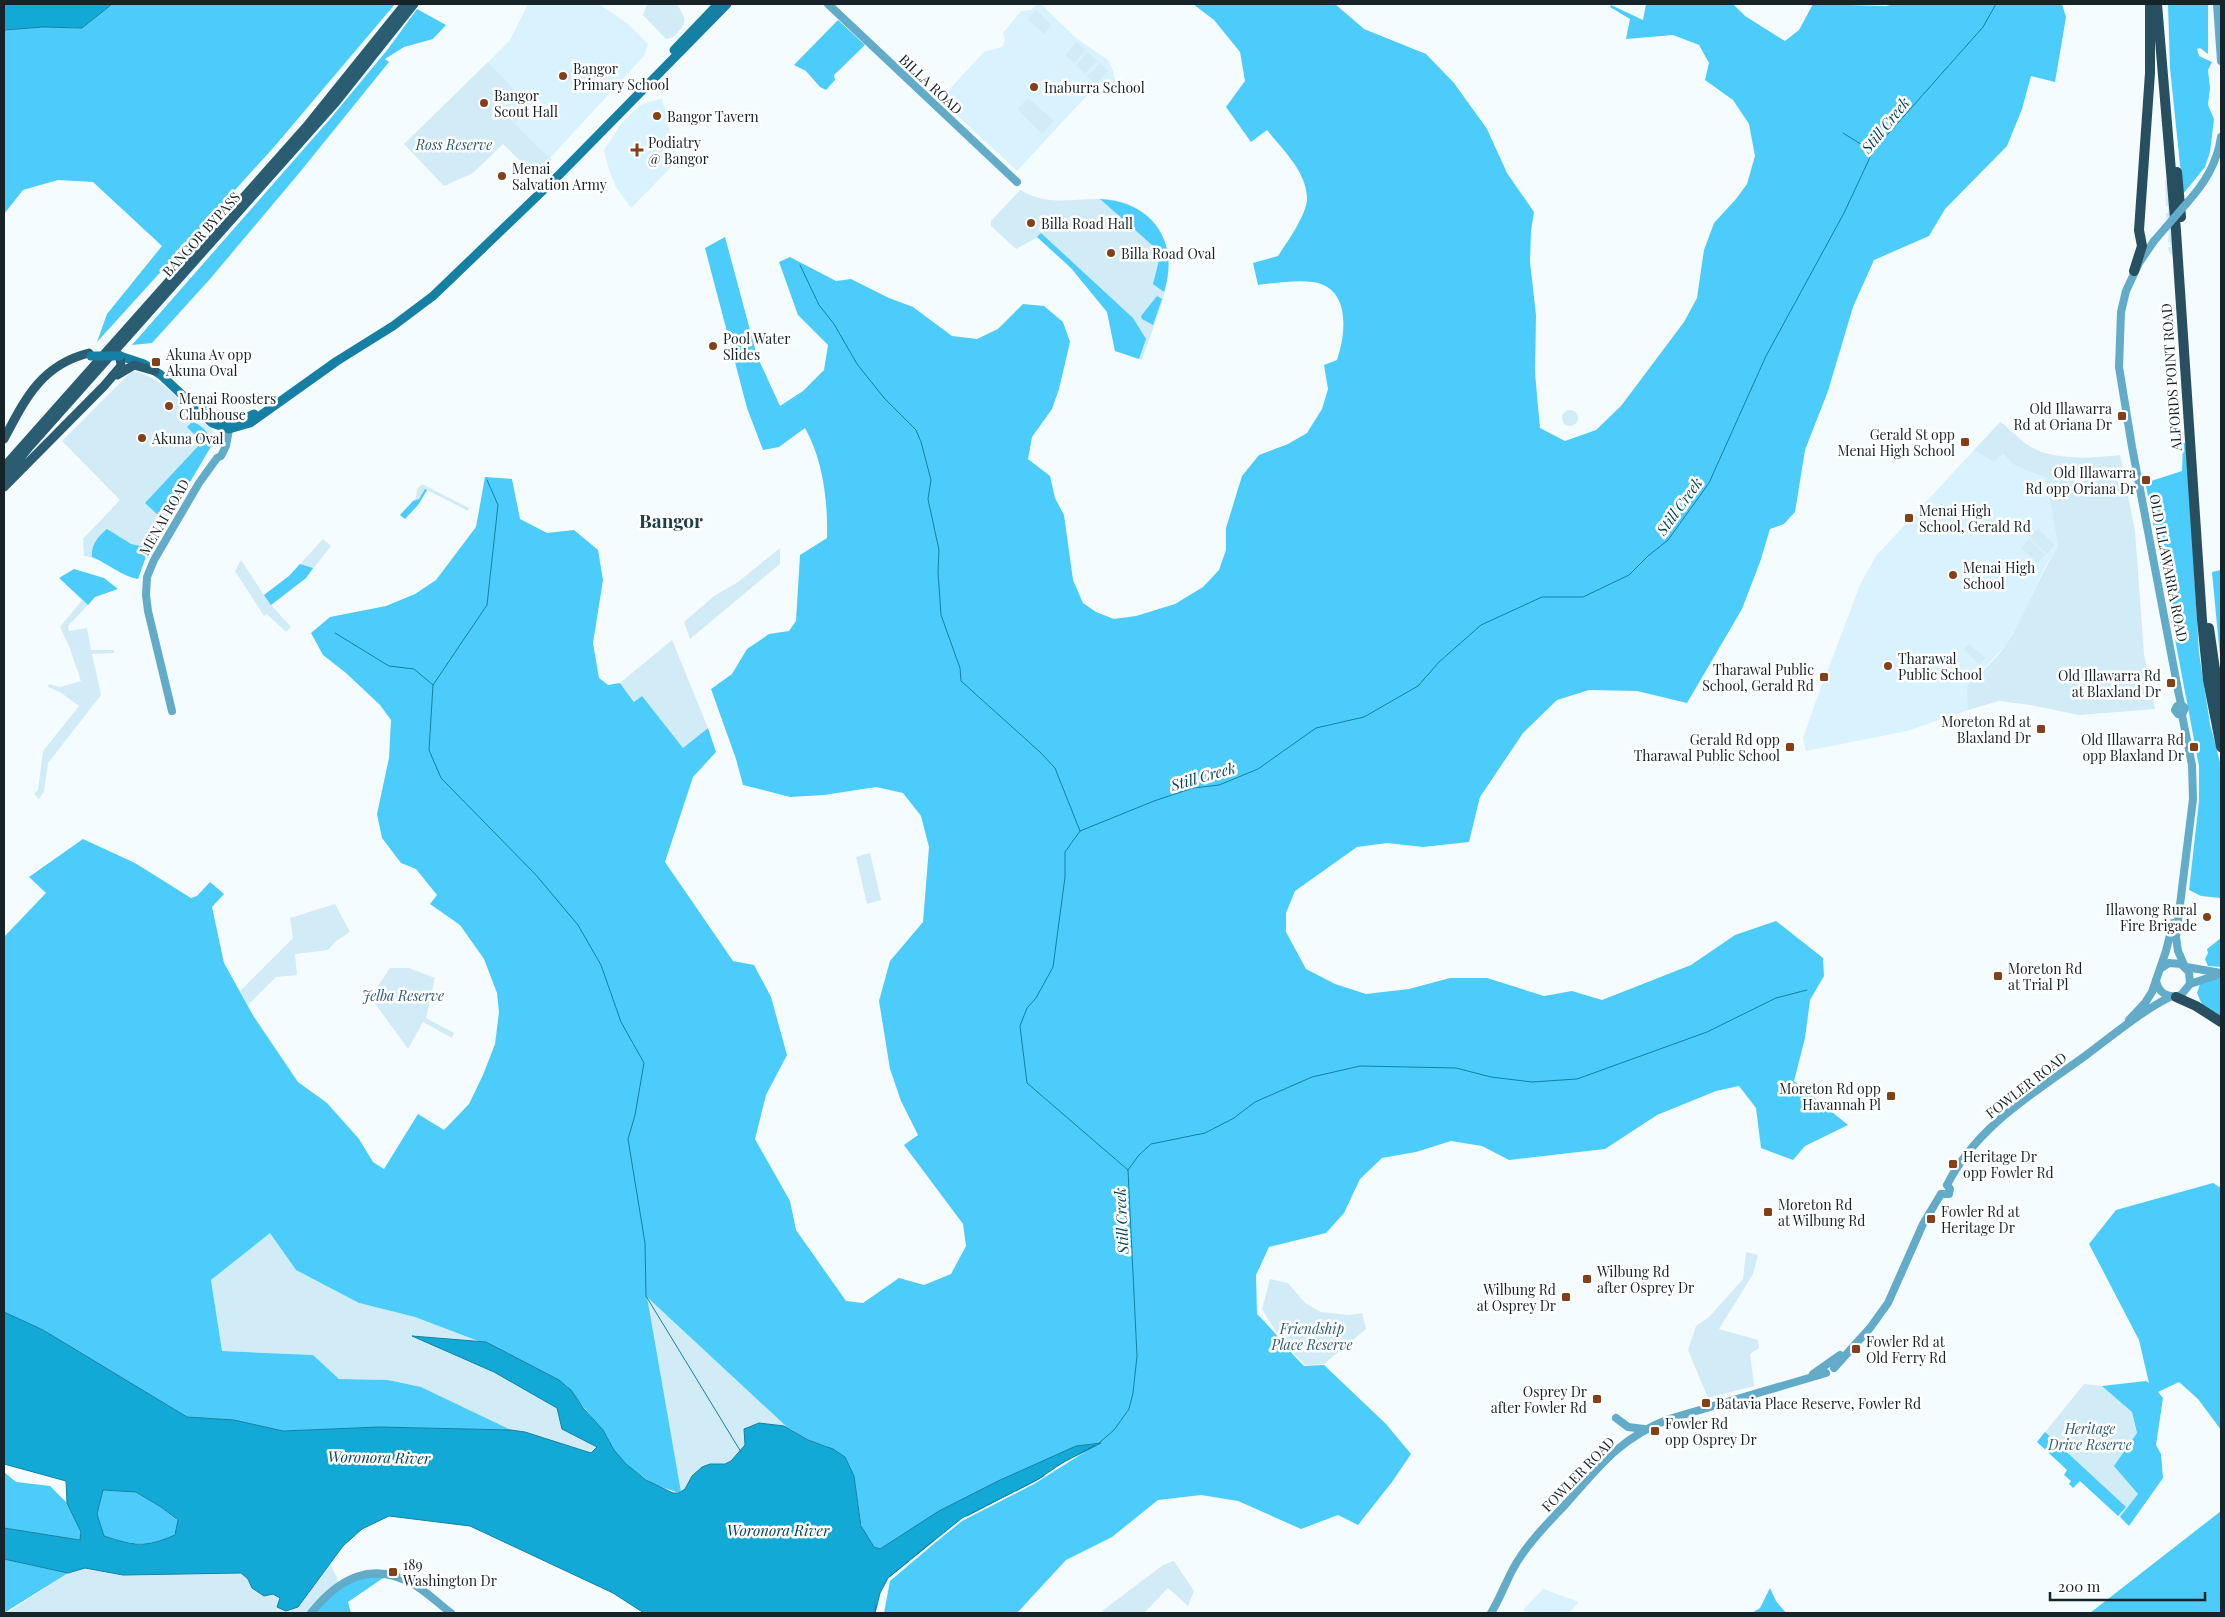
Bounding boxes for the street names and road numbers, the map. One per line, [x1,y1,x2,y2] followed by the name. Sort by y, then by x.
[895,50,967,118] street label: BILLA ROAD
[158,188,244,280] street label: BANGOR BYPASS
[2156,303,2186,452] street label: ALFORDS POINT ROAD
[134,475,194,559] street label: MENAI ROAD
[2145,492,2193,644] street label: OLD ILLAWARRA ROAD
[1982,1047,2070,1123] street label: FOWLER ROAD
[1537,1432,1619,1516] street label: FOWLER ROAD

